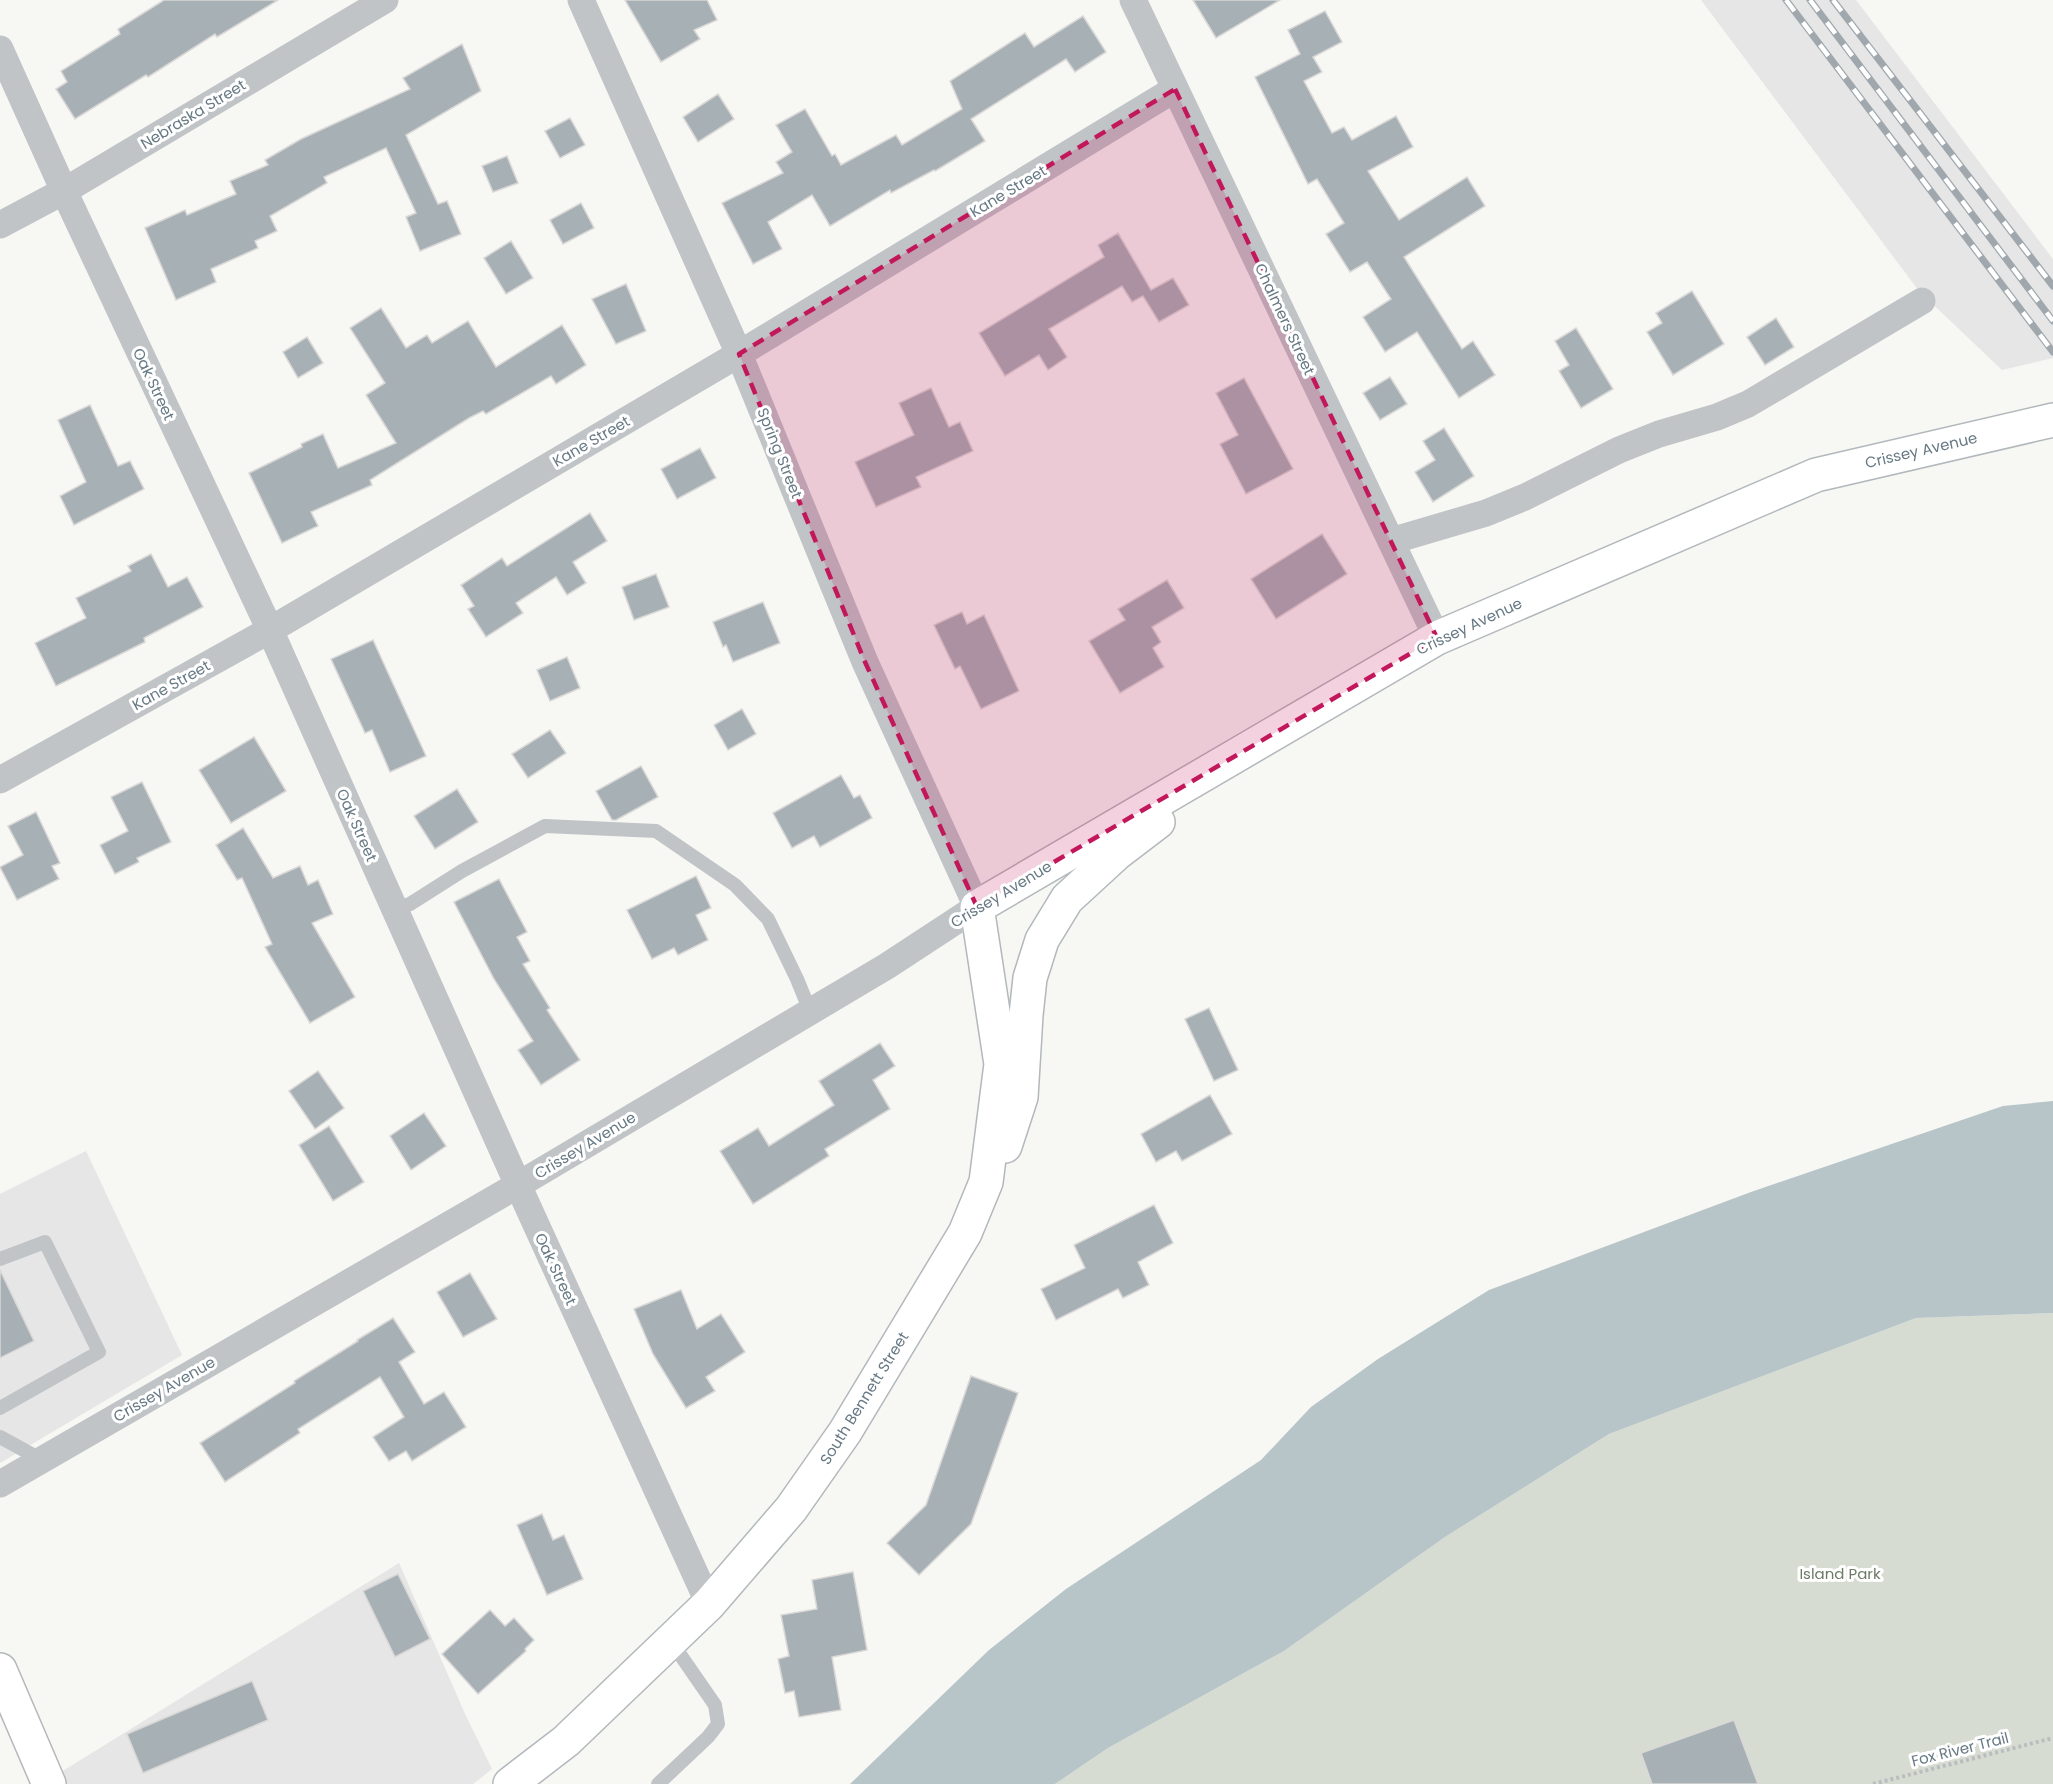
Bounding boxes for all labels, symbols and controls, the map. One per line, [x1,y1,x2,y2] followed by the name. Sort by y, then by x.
[136,74,250,154] street label: Nebraska Street
[966,160,1050,222] street label: Kane Street
[1250,260,1320,378] street label: Chalmers Street
[128,344,180,424] street label: Oak Street
[752,405,808,501] street label: Spring Street
[549,410,633,472] street label: Kane Street
[1863,427,1979,473] street label: Crissey Avenue
[1413,592,1525,660] street label: Crissey Avenue
[128,655,214,715] street label: Kane Street
[332,785,382,865] street label: Oak Street
[946,855,1056,933] street label: Crissey Avenue
[530,1106,640,1184] street label: Crissey Avenue
[530,1229,582,1309] street label: Oak Street
[815,1328,913,1468] street label: South Bennett Street
[109,1351,219,1427] street label: Crissey Avenue
[1799,1563,1881,1584] park label: Island Park
[1909,1727,2011,1771] street label: Fox River Trail

